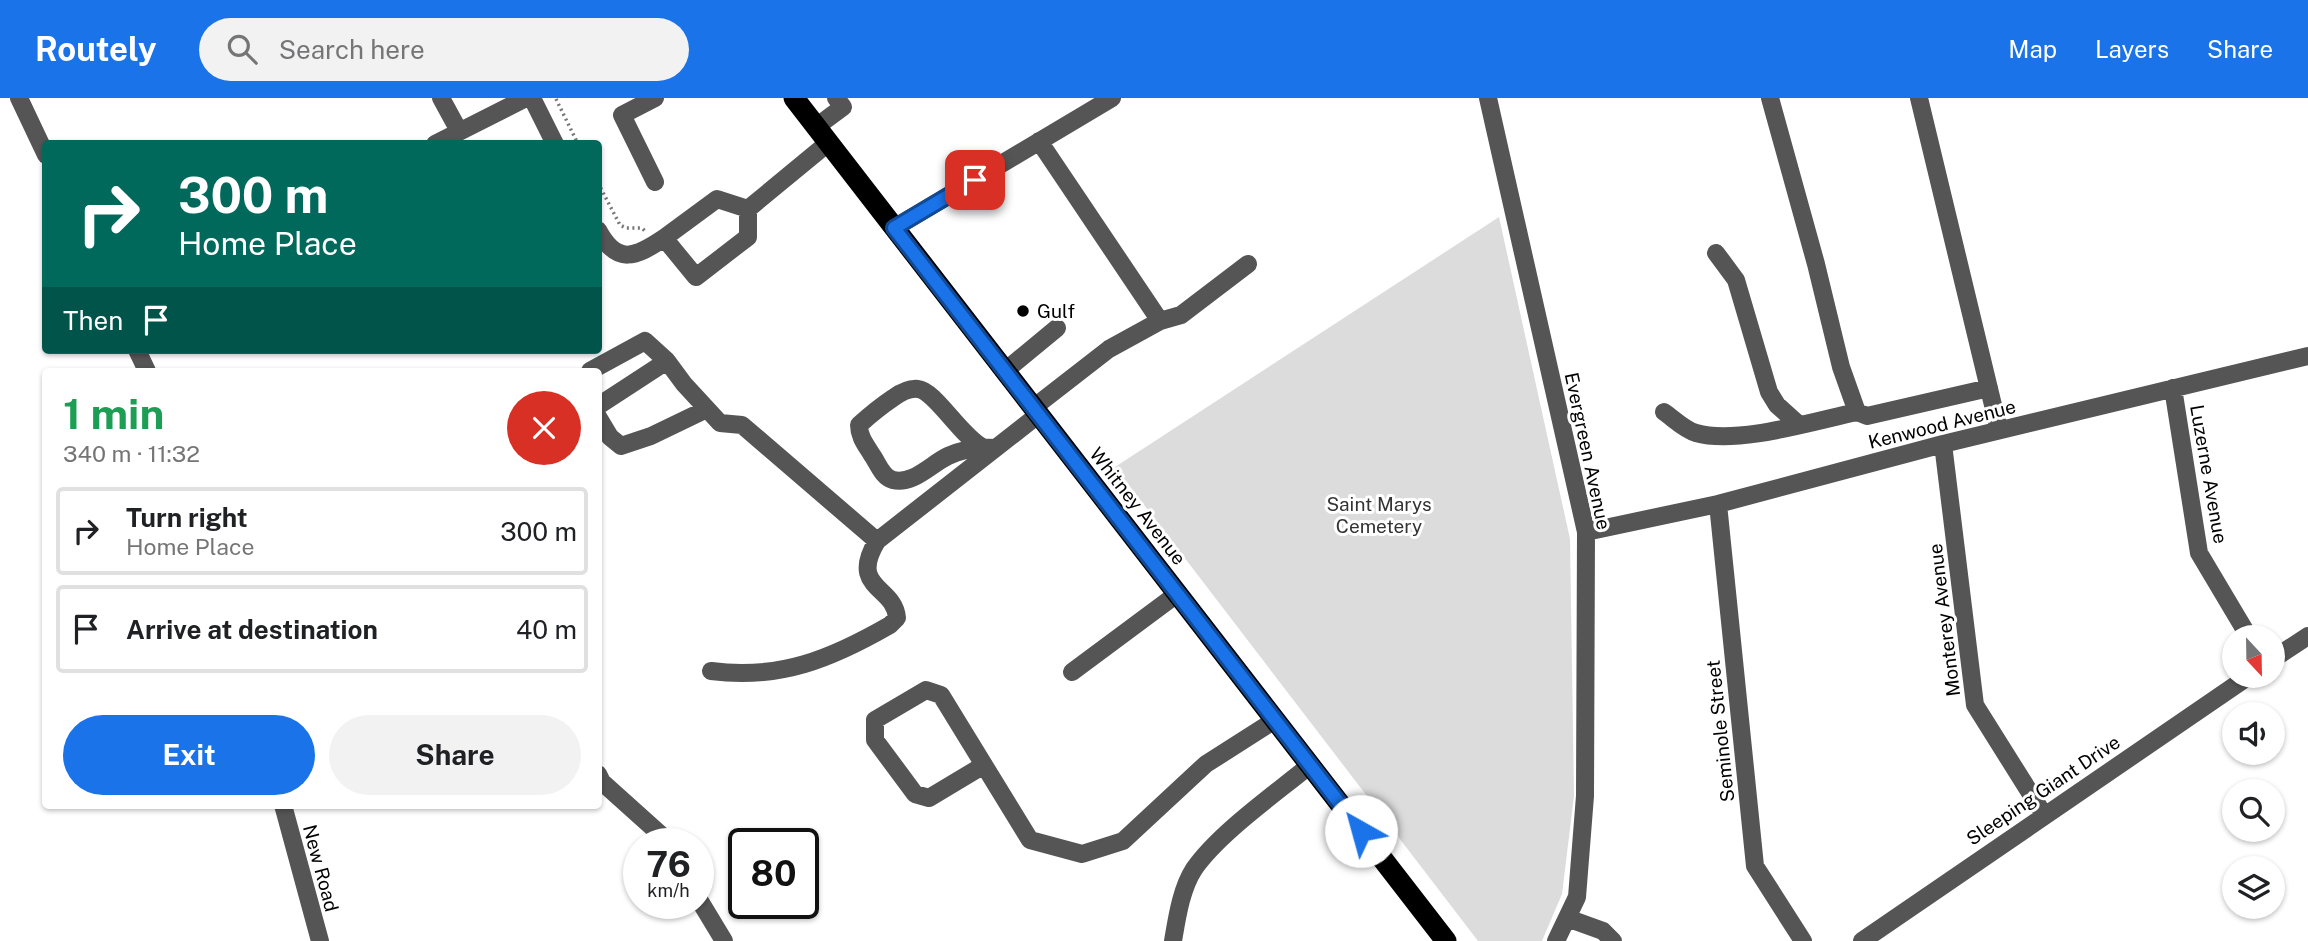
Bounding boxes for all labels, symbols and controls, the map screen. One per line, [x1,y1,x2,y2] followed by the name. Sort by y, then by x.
[199,18,689,81] search box
[35,30,157,68] text: Routely
[223,30,261,68] icon: search
[279,34,425,65] text: Search here
[2008,35,2057,63] text: Map
[2095,35,2169,63] text: Layers
[2207,35,2273,63] text: Share
[945,150,1005,210] pin
[956,161,994,199] icon: arrive
[178,166,328,224] text: 300 m
[63,168,154,259] icon: right
[178,225,357,262] text: Home Place
[1037,300,1075,322] place label: Gulf
[137,301,175,339] icon: arrive
[1015,303,1031,319] marker: Gulf
[63,305,123,336] text: Then
[1561,370,1615,532] street label: Evergreen Avenue
[63,389,164,438] text: 1 min
[507,391,581,465] button: close
[1866,395,2018,453] street label: Kenwood Avenue
[2186,403,2232,545] street label: Luzerne Avenue
[63,440,200,467] text: 340 m · 11:32
[1085,443,1191,569] street label: Whitney Avenue
[1326,493,1432,537] park label: Saint Marys Cemetery
[126,502,248,533] text: Turn right
[67,512,105,550] icon: right
[500,516,577,547] text: 300 m
[126,533,255,560] text: Home Place
[1924,542,1964,698] street label: Monterey Avenue
[67,610,105,648] icon: arrive
[126,614,378,645] text: Arrive at destination
[516,614,577,645] text: 40 m
[2222,625,2286,688] north arrow
[2222,625,2285,919] map controls
[1702,659,1738,803] street label: Seminole Street
[2222,702,2285,765] button: sound
[63,715,315,795] button: Exit
[329,715,581,795] button: Share
[1962,730,2124,850] street label: Sleeping Giant Drive
[2222,779,2285,842] button: search
[1324,794,1398,868] position arrow
[299,822,343,914] street label: New Road
[728,828,819,919] speed limit sign: 80
[646,844,691,885] text: 76
[2222,856,2285,919] button: layers
[647,880,690,901] text: km/h

